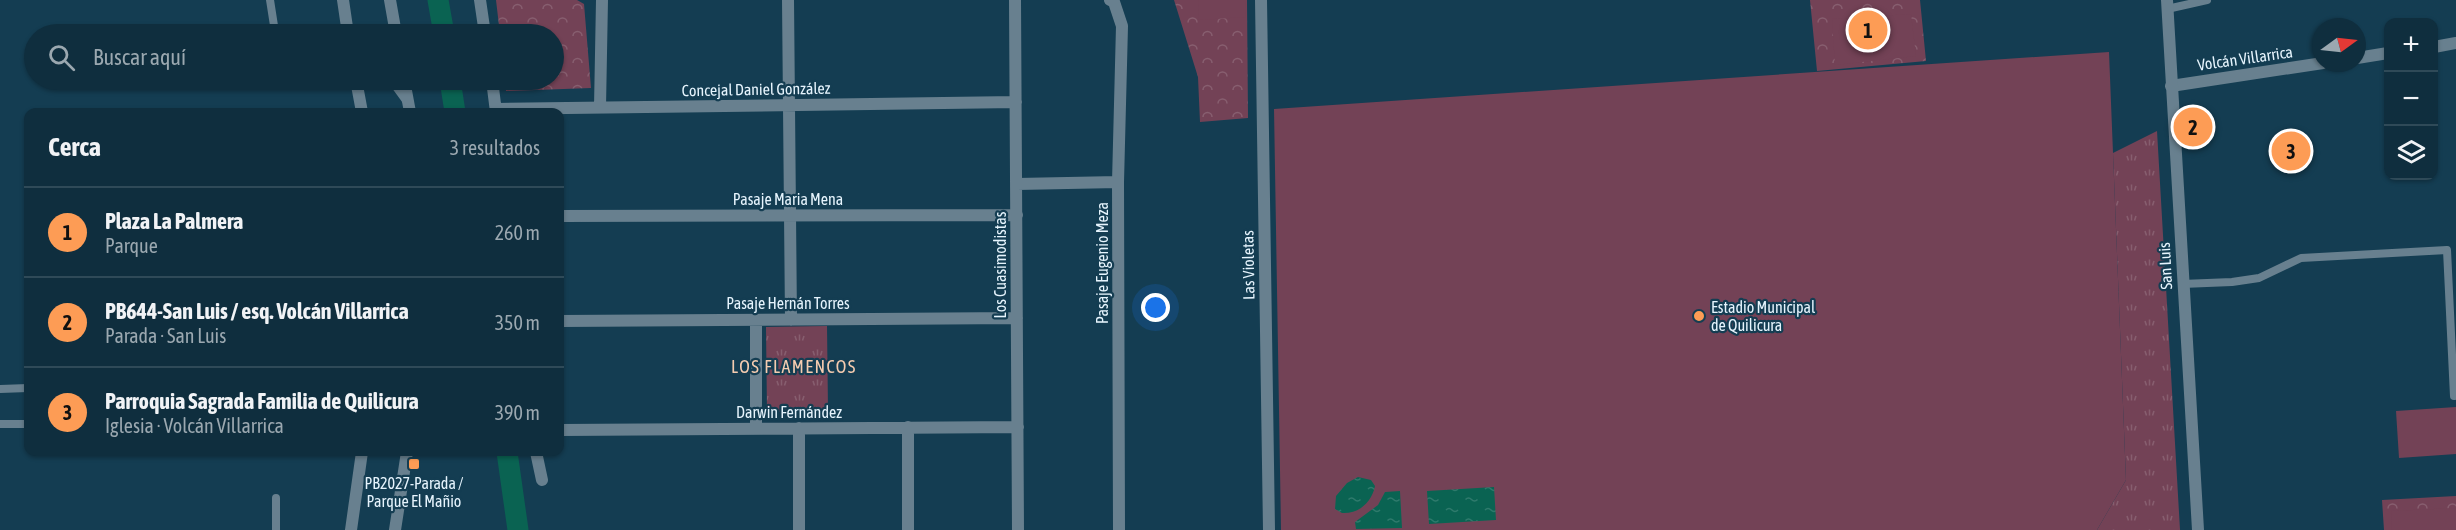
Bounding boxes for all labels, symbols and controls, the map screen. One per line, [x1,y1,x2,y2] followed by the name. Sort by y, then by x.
[1848,8,1888,52] pin: 1
[2312,18,2366,72] north arrow
[2384,18,2438,180] map controls
[2384,18,2438,72] button: +
[24,24,564,90] search box
[45,41,78,74] icon: search
[2196,42,2294,74] street label: Volcán Villarrica
[93,44,186,70] text: Buscar aquí
[2384,72,2438,126] button: −
[681,79,831,100] street label: Concejal Daniel González
[2174,104,2212,150] pin: 2
[2384,126,2438,180] button: layers
[2272,128,2310,174] pin: 3
[48,132,101,162] text: Cerca
[450,136,540,159] text: 3 resultados
[733,190,843,209] street label: Pasaje Maria Mena
[1093,202,1112,324] street label: Pasaje Eugenio Meza
[105,208,243,234] text: Plaza La Palmera
[991,211,1009,318] street label: Los Cuasimodistas
[63,221,72,244] text: 1
[495,221,540,244] text: 260 m
[1238,230,1258,300] street label: Las Violetas
[105,234,158,257] text: Parque
[2155,242,2175,290] street label: San Luis
[1141,293,1170,322] your location
[726,294,850,313] street label: Pasaje Hernán Torres
[105,298,409,324] text: PB644-San Luis / esq. Volcán Villarrica
[1711,298,1816,334] place label: Estadio Municipal de Quilicura
[1692,309,1706,323] marker: Estadio Municipal de Quilicura
[63,311,72,334] text: 2
[495,311,540,334] text: 350 m
[105,324,226,347] text: Parada · San Luis
[731,356,857,377] district label: LOS FLAMENCOS
[105,388,419,414] text: Parroquia Sagrada Familia de Quilicura
[63,401,72,424] text: 3
[495,401,540,424] text: 390 m
[736,403,842,421] street label: Darwin Fernández
[105,414,284,437] text: Iglesia · Volcán Villarrica
[407,457,421,471] marker: PB2027-Parada / Parque El Mañio
[365,474,464,511] place label: PB2027-Parada / Parque El Mañio

